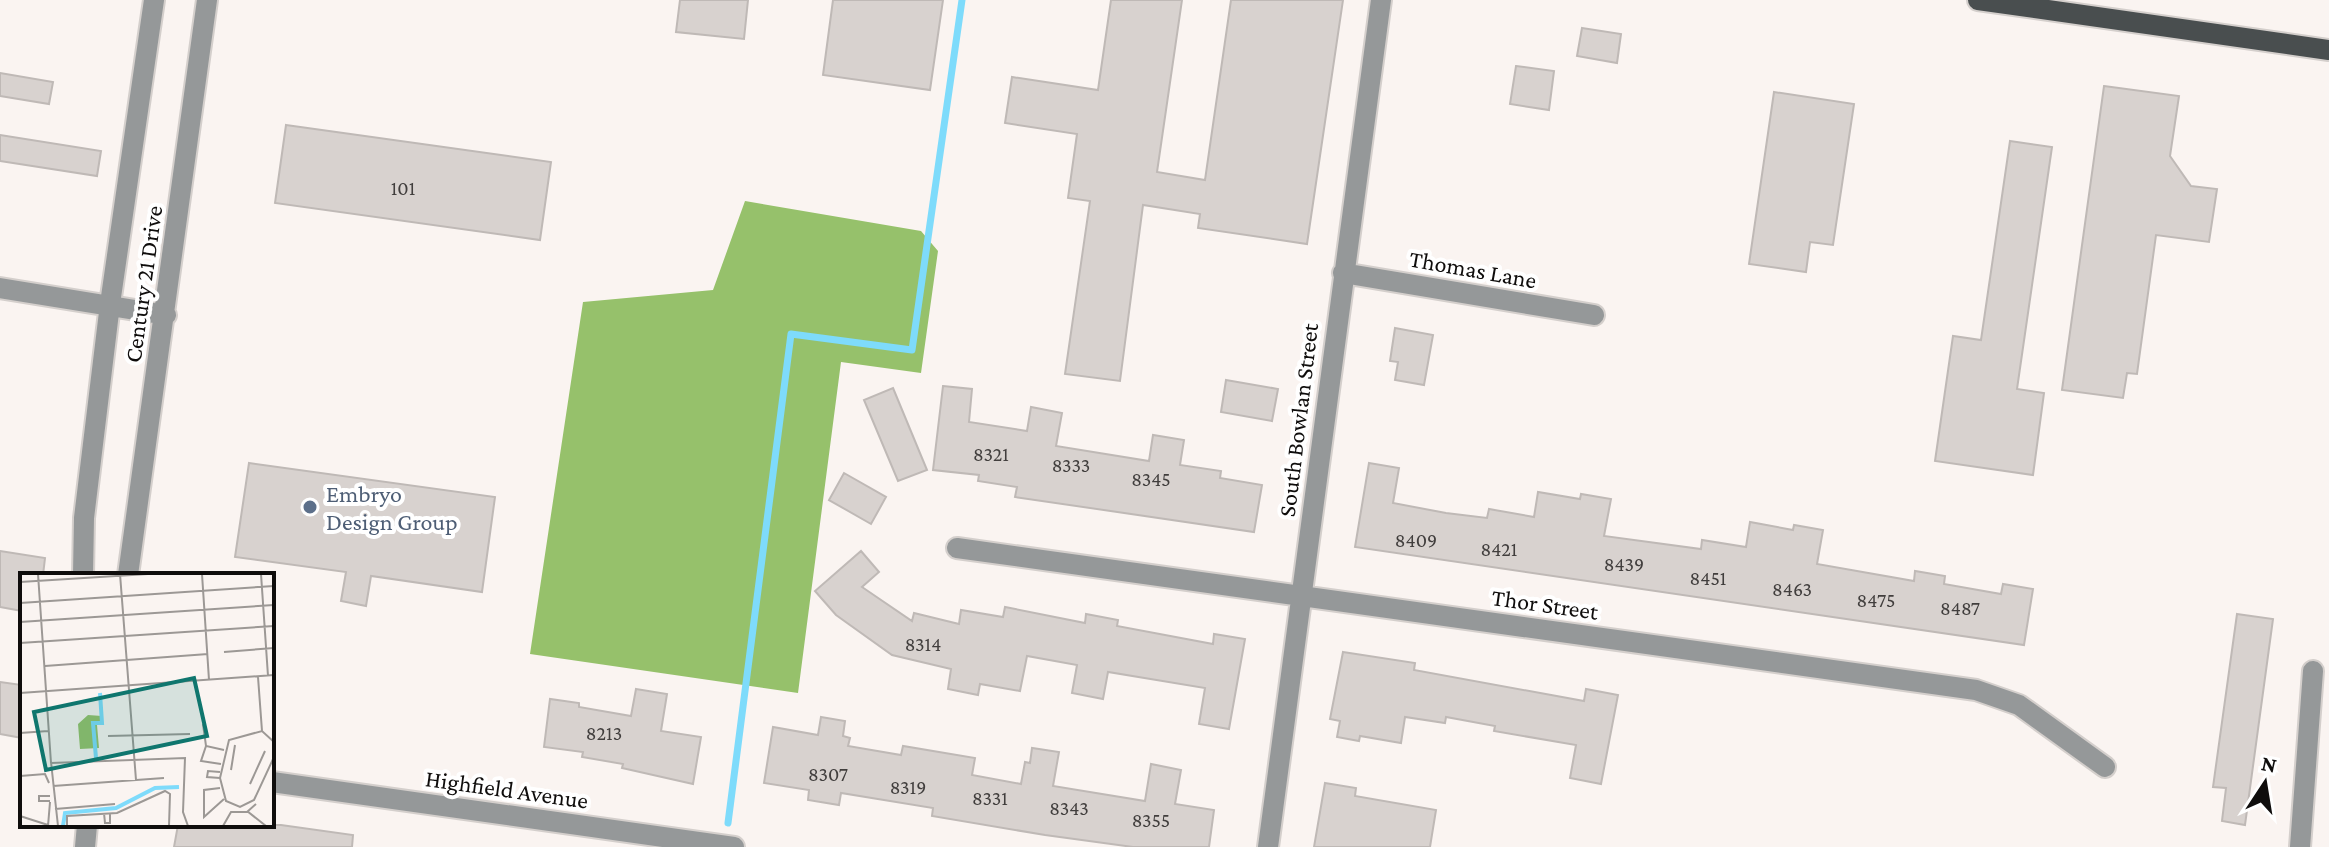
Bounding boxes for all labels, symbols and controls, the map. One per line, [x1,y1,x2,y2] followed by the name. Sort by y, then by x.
[391,177,415,199] house number: 101
[119,204,167,364] street label: Century 21 Drive
[1407,245,1539,293] street label: Thomas Lane
[1273,321,1323,518] street label: South Bowlan Street
[973,443,1009,465] house number: 8321
[1052,454,1090,476] house number: 8333
[1131,468,1171,490] house number: 8345
[326,480,458,535] place label: Embryo Design Group
[301,498,319,516] marker: Embryo Design Group
[1395,529,1437,551] house number: 8409
[1481,538,1517,560] house number: 8421
[1604,553,1644,575] house number: 8439
[1690,567,1726,589] house number: 8451
[20,573,274,827] inset map
[1772,578,1812,600] house number: 8463
[1490,583,1601,625] street label: Thor Street
[1857,589,1895,611] house number: 8475
[1940,597,1980,619] house number: 8487
[905,633,941,655] house number: 8314
[586,722,622,744] house number: 8213
[2225,743,2305,823] north arrow
[2259,750,2279,778] text: N
[808,763,848,785] house number: 8307
[424,764,590,814] street label: Highfield Avenue
[890,776,926,798] house number: 8319
[972,787,1008,809] house number: 8331
[1049,797,1089,819] house number: 8343
[1132,809,1170,831] house number: 8355

